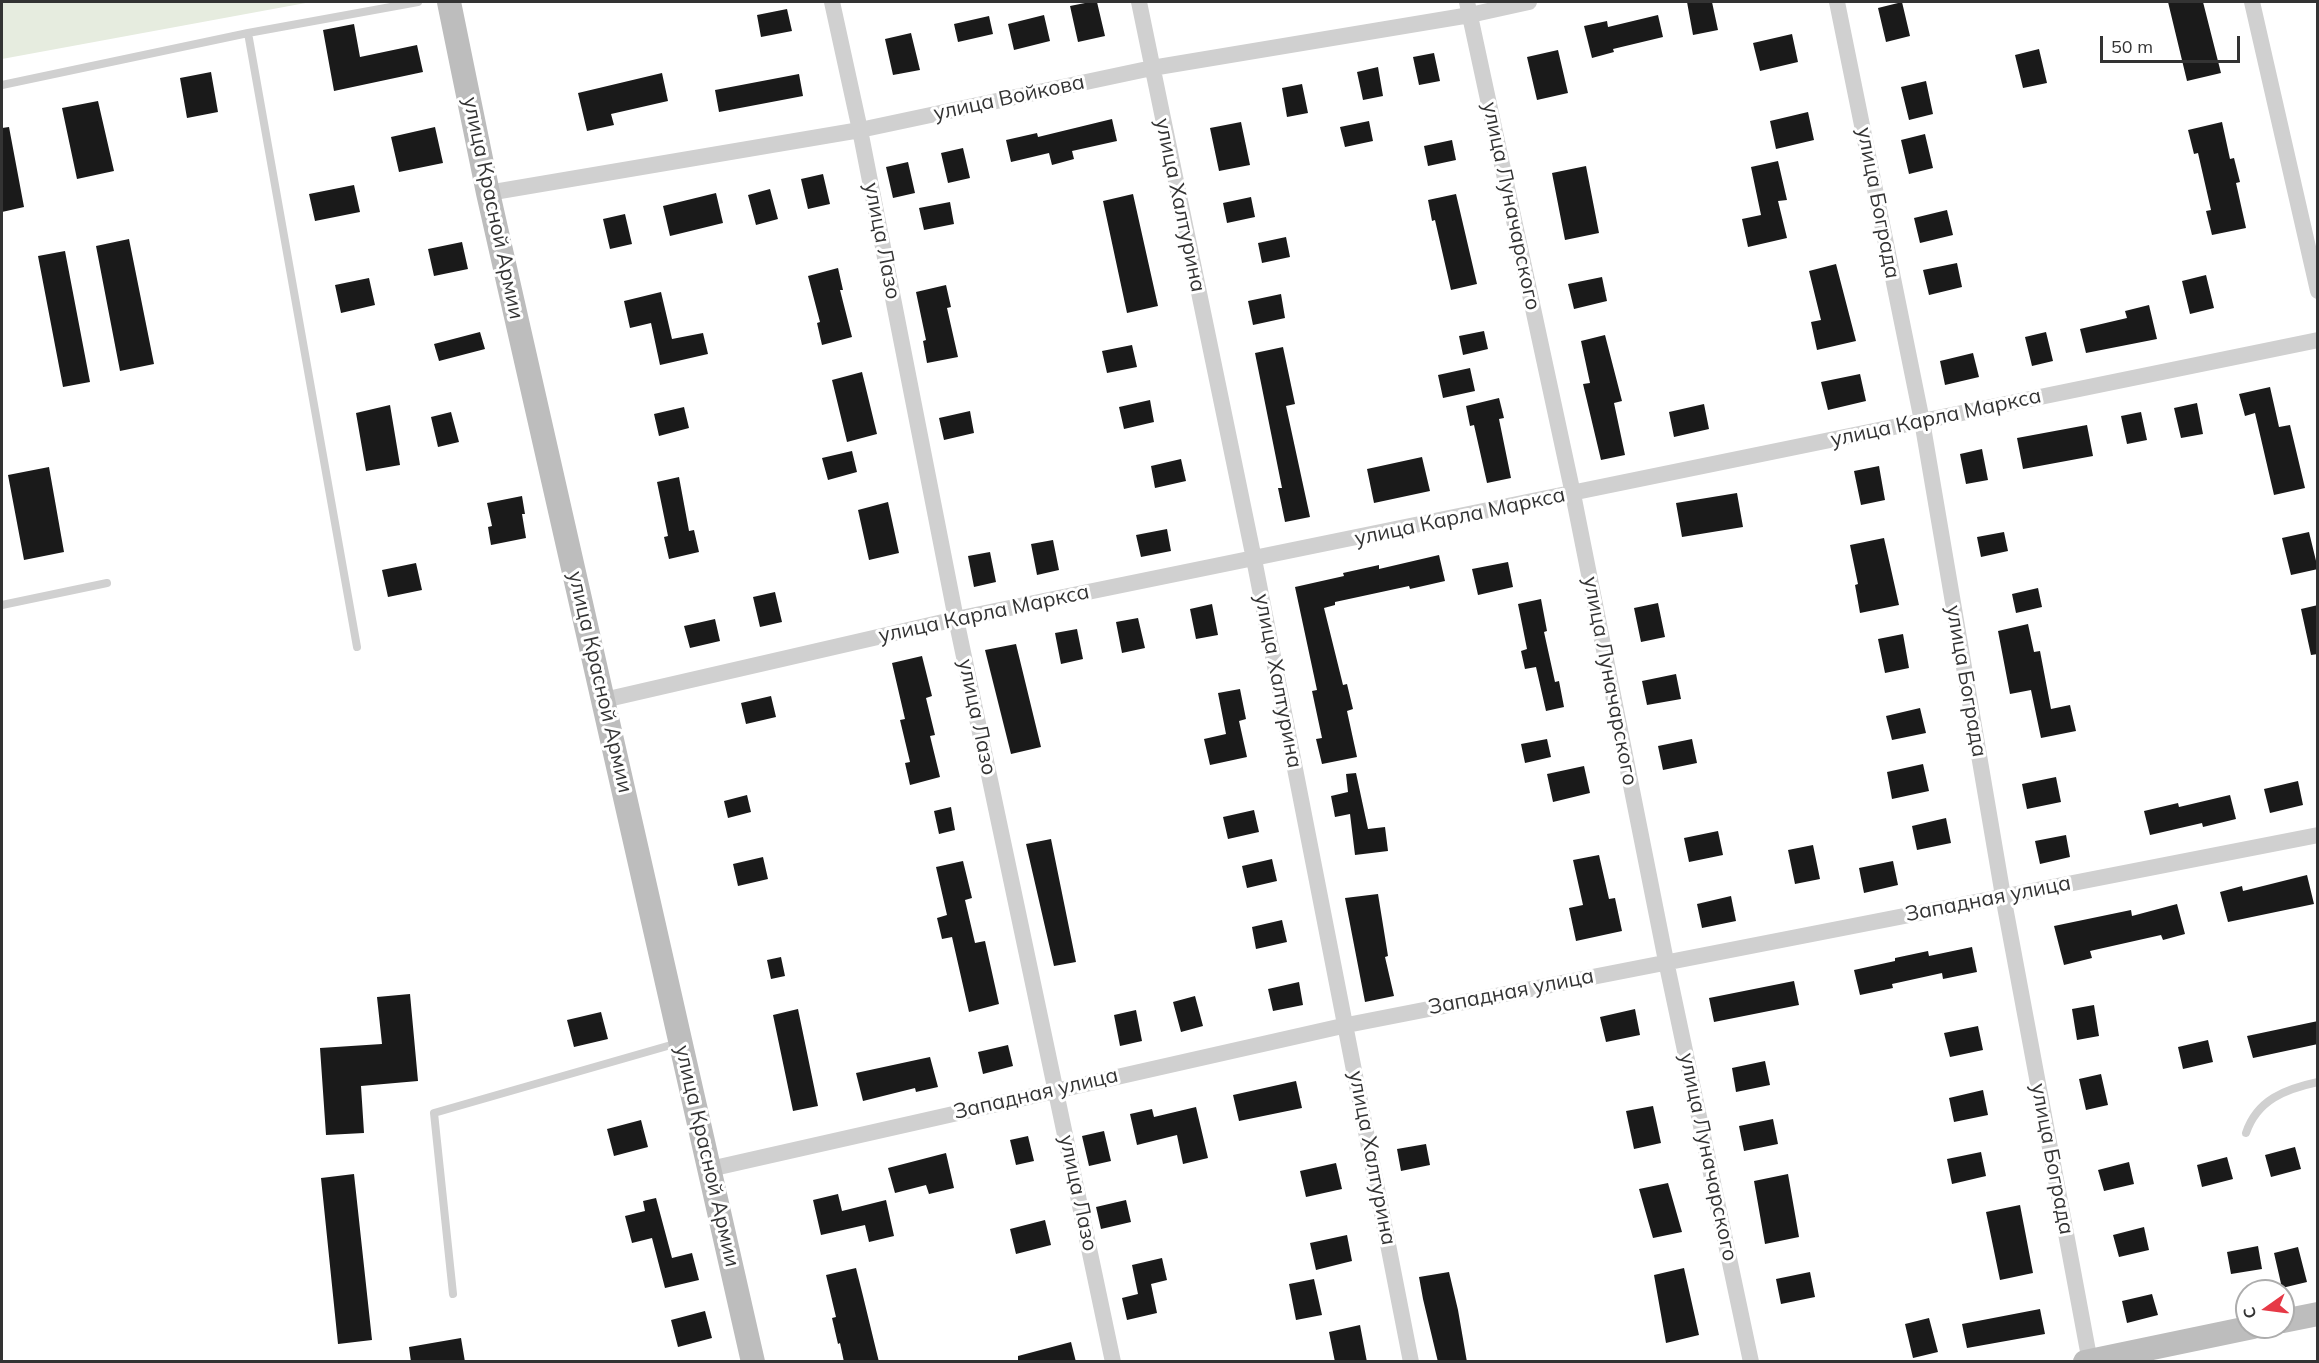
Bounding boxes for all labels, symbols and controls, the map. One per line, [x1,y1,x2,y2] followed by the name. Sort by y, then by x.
[2103,24,2242,62] scale bar
[2111,35,2153,58] text: 50 m
[931,70,1087,126] street label: улица Войкова
[457,94,529,322] street label: улица Красной Армии
[1477,99,1545,313] street label: улица Луначарского
[1149,116,1211,294] street label: улица Халтурина
[1851,125,1905,281] street label: улица Бограда
[858,181,906,301] street label: улица Лазо
[1828,383,2044,453] street label: улица Карла Маркса
[1352,482,1568,552] street label: улица Карла Маркса
[562,569,638,795] street label: улица Красной Армии
[1577,574,1643,788] street label: улица Луначарского
[876,579,1092,649] street label: улица Карла Маркса
[1249,592,1307,770] street label: улица Халтурина
[1940,603,1992,759] street label: улица Бограда
[952,656,1002,778] street label: улица Лазо
[1903,871,2073,927] street label: Западная улица
[1426,964,1596,1020] street label: Западная улица
[669,1043,745,1269] street label: улица Красной Армии
[1674,1050,1742,1264] street label: улица Луначарского
[951,1063,1121,1125] street label: Западная улица
[1343,1069,1401,1247] street label: улица Халтурина
[2025,1081,2079,1237] street label: улица Бограда
[1053,1132,1103,1254] street label: улица Лазо
[2235,1279,2295,1339] north arrow
[2238,1305,2261,1321] text: С

